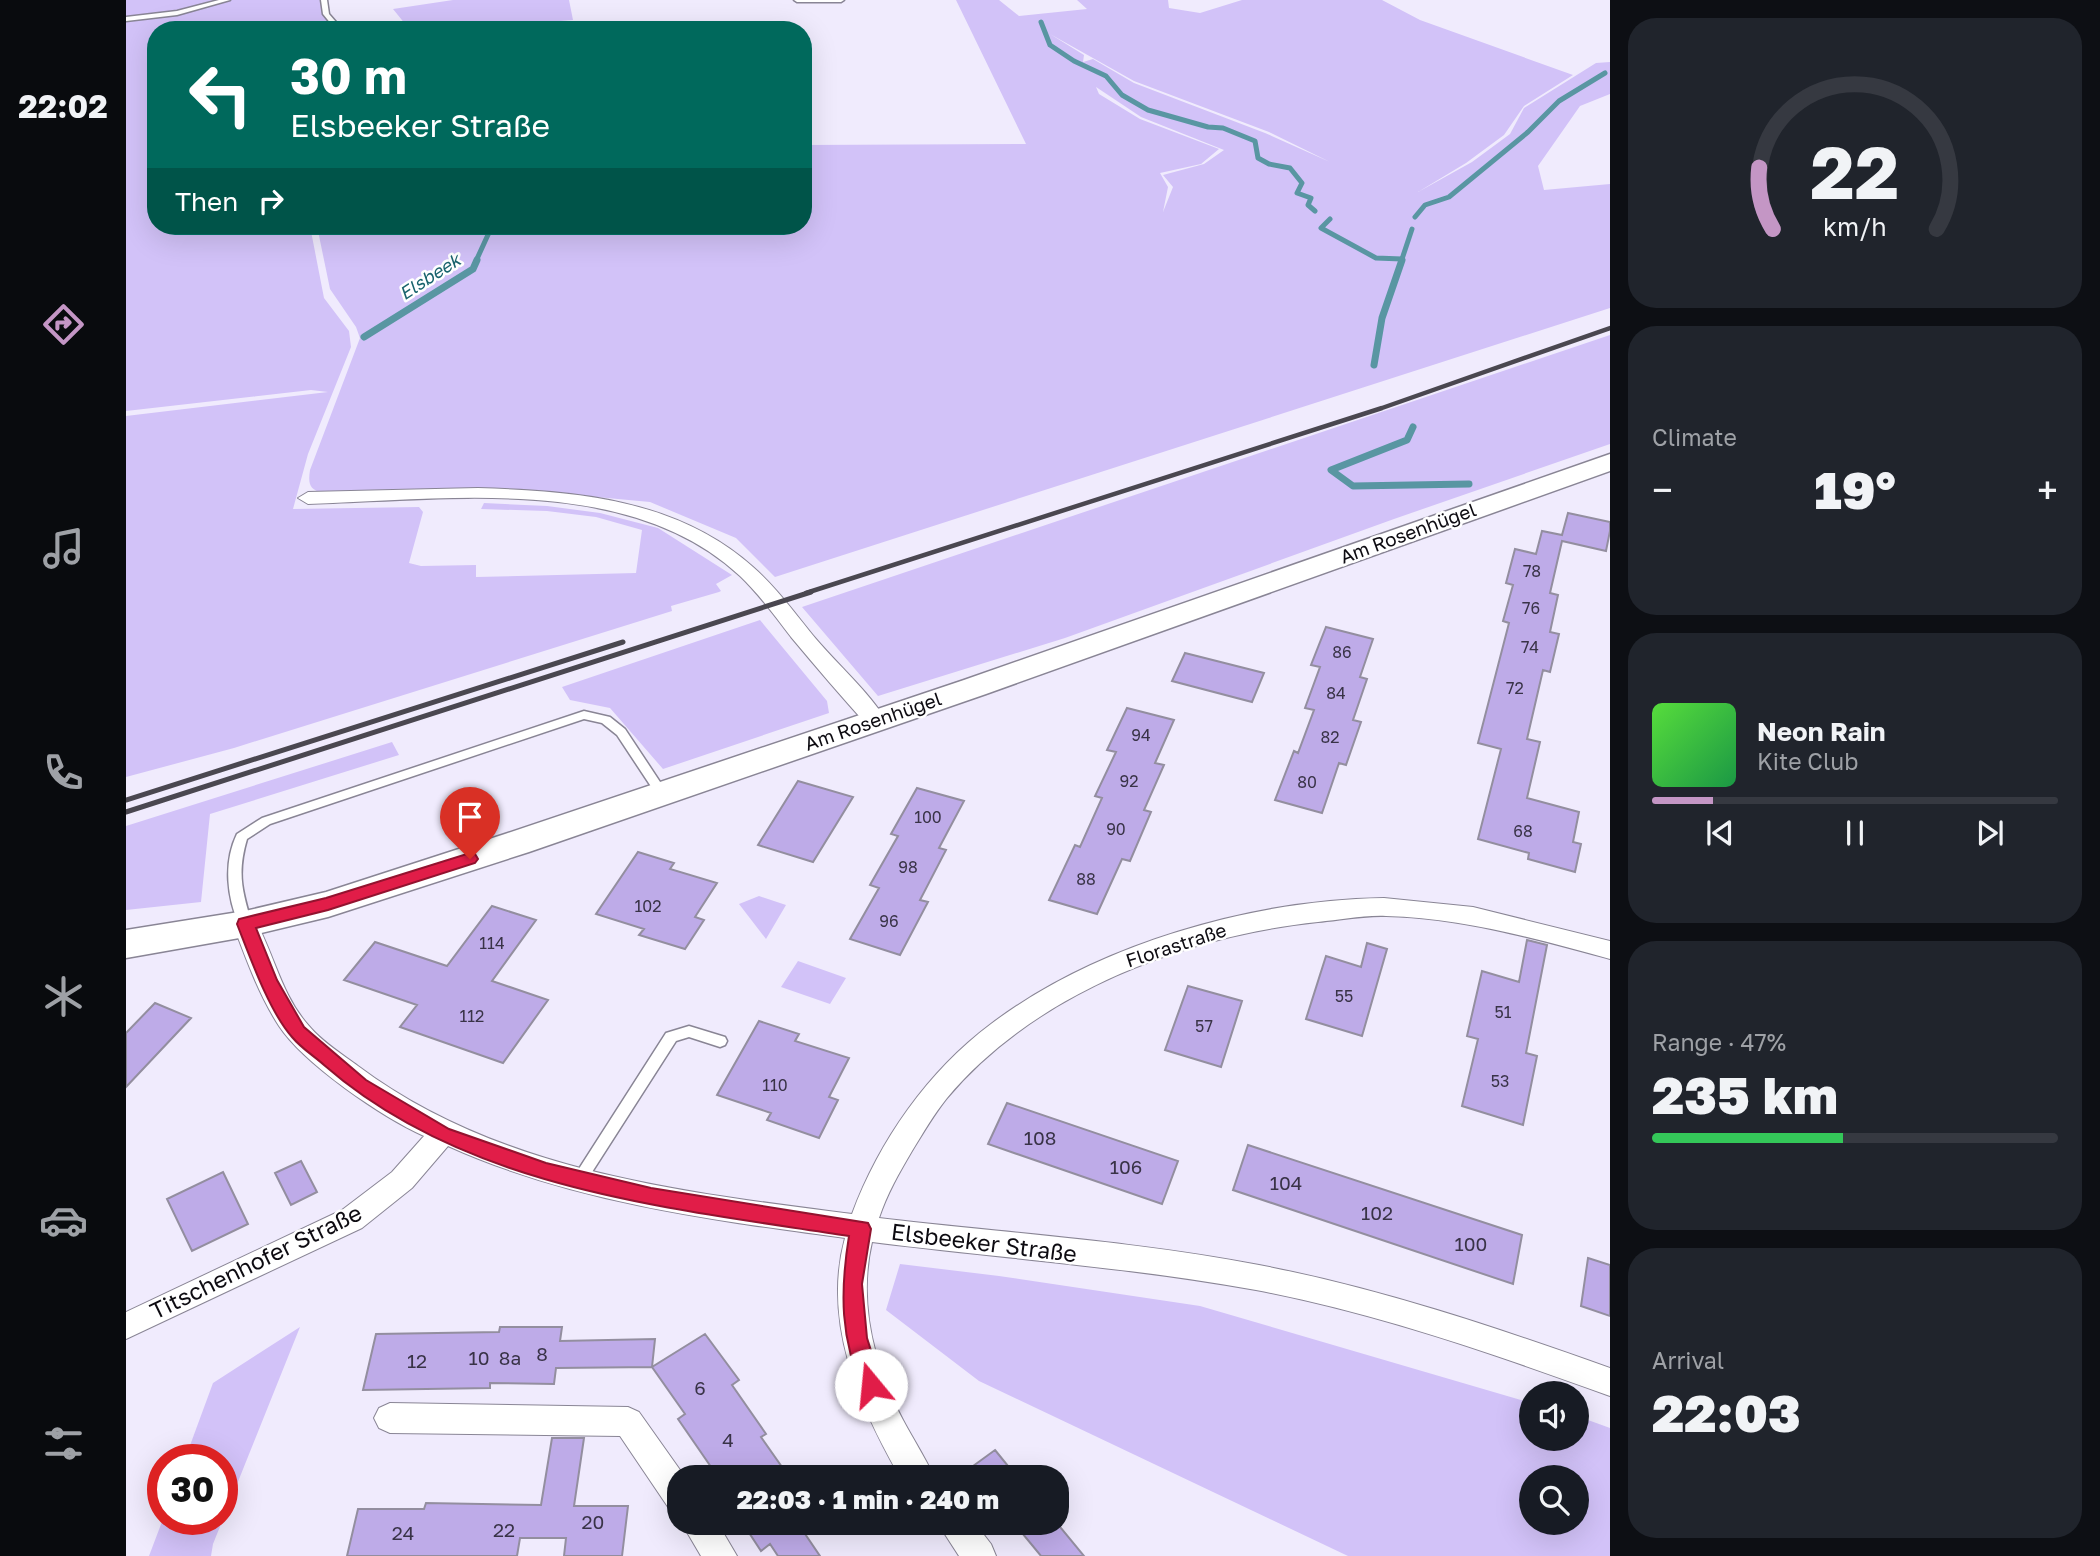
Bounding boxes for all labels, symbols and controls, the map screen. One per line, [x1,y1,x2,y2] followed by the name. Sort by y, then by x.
[290,46,407,105] text: 30 m
[175,49,266,140] icon: left
[18,87,108,125] text: 22:02
[290,106,550,144] text: Elsbeeker Straße
[1811,128,1899,215] text: 22
[252,182,290,220] icon: right
[175,186,238,217] text: Then
[1823,211,1887,242] text: km/h
[395,247,466,304] water label: Elsbeek
[39,300,88,349] icon: directions
[1652,423,1737,451] text: Climate
[1814,458,1896,520] text: 19°
[1652,467,1673,512] text: −
[2037,467,2058,512] text: +
[1337,497,1479,568] street label: Am Rosenhügel
[39,524,88,573] icon: music
[1523,561,1541,581] house number: 78
[1522,598,1540,618] house number: 76
[1521,637,1539,657] house number: 74
[1332,642,1352,662] house number: 86
[1506,678,1524,698] house number: 72
[1326,683,1346,703] house number: 84
[801,686,944,755] street label: Am Rosenhügel
[1757,716,1886,747] text: Neon Rain
[1131,725,1151,745] house number: 94
[1320,727,1340,747] house number: 82
[1757,747,1858,775] text: Kite Club
[39,748,88,797] icon: phone
[1120,771,1138,791] house number: 92
[1297,772,1317,792] house number: 80
[440,787,500,859] pin
[451,798,489,836] icon: arrive
[914,807,942,827] house number: 100
[1701,814,1739,852] icon: previous
[1836,814,1874,852] icon: pause
[1971,814,2009,852] icon: next
[1106,819,1126,839] house number: 90
[1513,821,1533,841] house number: 68
[898,857,918,877] house number: 98
[1076,869,1096,889] house number: 88
[635,896,661,916] house number: 102
[879,911,899,931] house number: 96
[1123,917,1229,972] street label: Florastraße
[479,933,505,953] house number: 114
[39,972,88,1021] icon: climate
[1335,986,1353,1006] house number: 55
[1494,1002,1512,1022] house number: 51
[460,1006,484,1026] house number: 112
[1195,1016,1213,1036] house number: 57
[1652,1028,1786,1056] text: Range · 47%
[1652,1063,1838,1125] text: 235 km
[1491,1071,1509,1091] house number: 53
[762,1075,788,1095] house number: 110
[1024,1126,1056,1149] house number: 108
[1110,1155,1142,1178] house number: 106
[1270,1171,1302,1194] house number: 104
[39,1196,88,1245] icon: car
[145,1198,366,1324] street label: Titschenhofer Straße
[1361,1201,1393,1224] house number: 102
[890,1217,1079,1267] street label: Elsbeeker Straße
[1455,1232,1487,1255] house number: 100
[536,1342,548,1365] house number: 8
[469,1346,490,1369] house number: 10
[499,1346,521,1369] house number: 8a
[1652,1346,1724,1374] text: Arrival
[834,1348,908,1422] position arrow
[407,1349,427,1372] house number: 12
[694,1376,706,1399] house number: 6
[1519,1381,1589,1535] map controls
[1519,1381,1589,1451] button: sound
[1652,1381,1801,1443] text: 22:03
[39,1419,88,1468] icon: filters
[722,1428,734,1451] house number: 4
[147,1444,238,1535] speed limit sign: 30
[1519,1465,1589,1535] button: search
[737,1484,999,1515] text: 22:03 · 1 min · 240 m
[582,1510,604,1533] house number: 20
[493,1518,515,1541] house number: 22
[392,1521,414,1544] house number: 24

